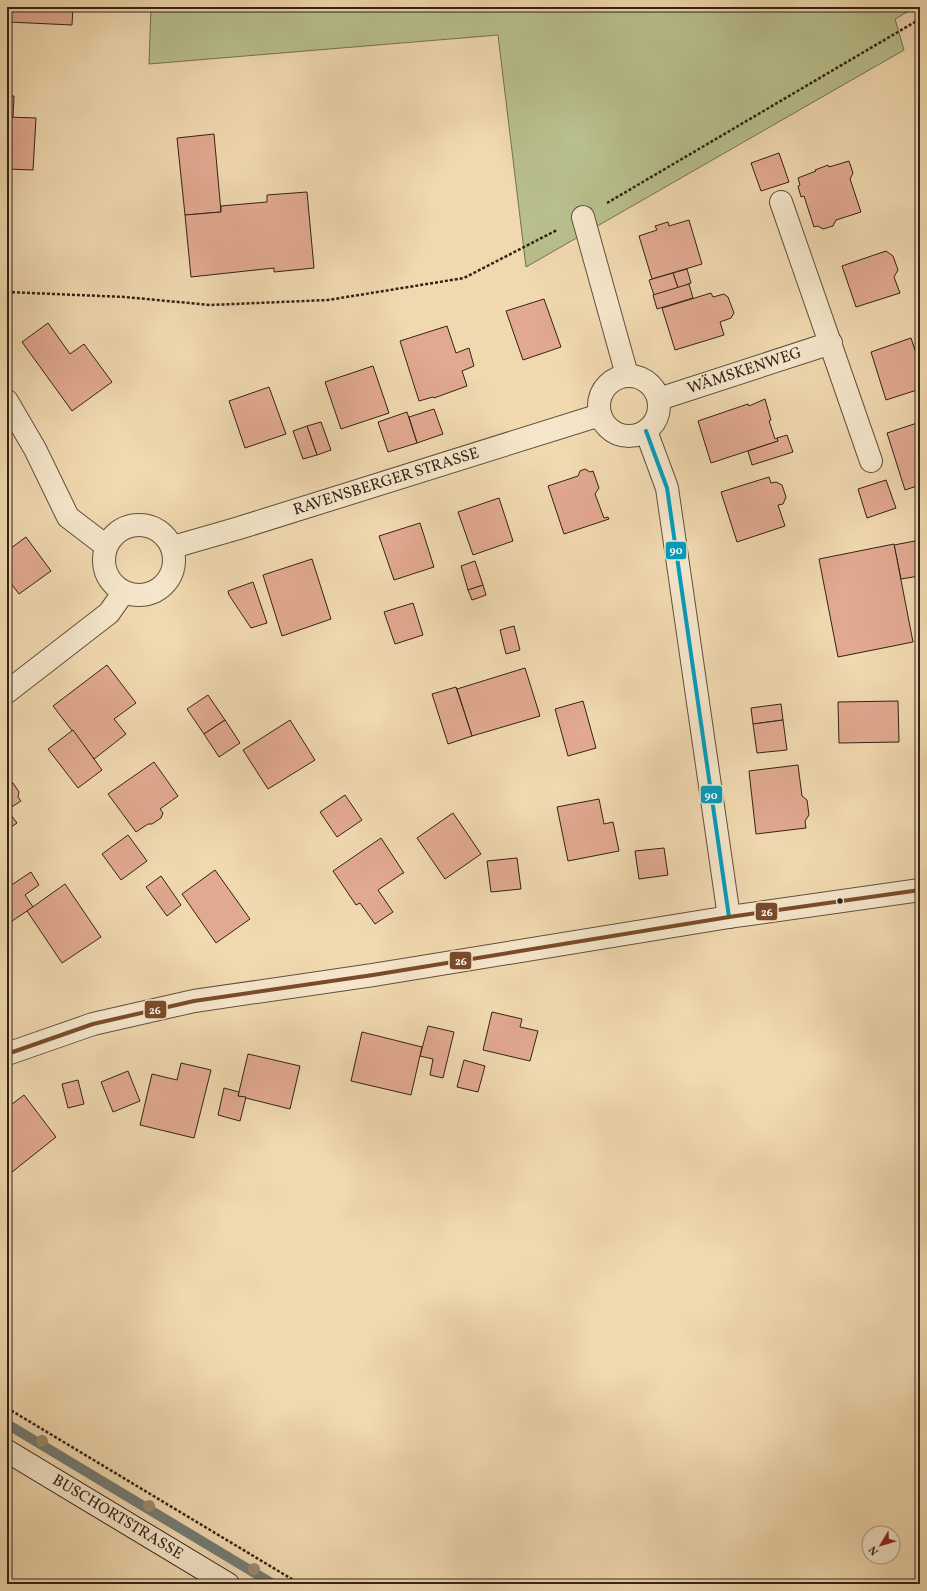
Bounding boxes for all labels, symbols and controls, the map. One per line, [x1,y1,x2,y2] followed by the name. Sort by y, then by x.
[684,342,805,400] street label: WÄMSKENWEG
[290,442,482,521] street label: RAVENSBERGER STRASSE
[665,541,687,560] line badge: 90
[670,544,683,559] text: 90
[700,785,723,804] line badge: 90
[705,789,718,804] text: 90
[835,896,845,906] unlabelled marker
[755,902,778,921] line badge: 26
[761,906,773,921] text: 26
[449,951,472,970] line badge: 26
[455,955,467,970] text: 26
[144,1000,167,1019] line badge: 26
[149,1004,161,1019] text: 26
[48,1470,187,1565] street label: BUSCHORTSTRASSE
[861,1525,901,1565] north arrow
[866,1542,883,1558] text: N

